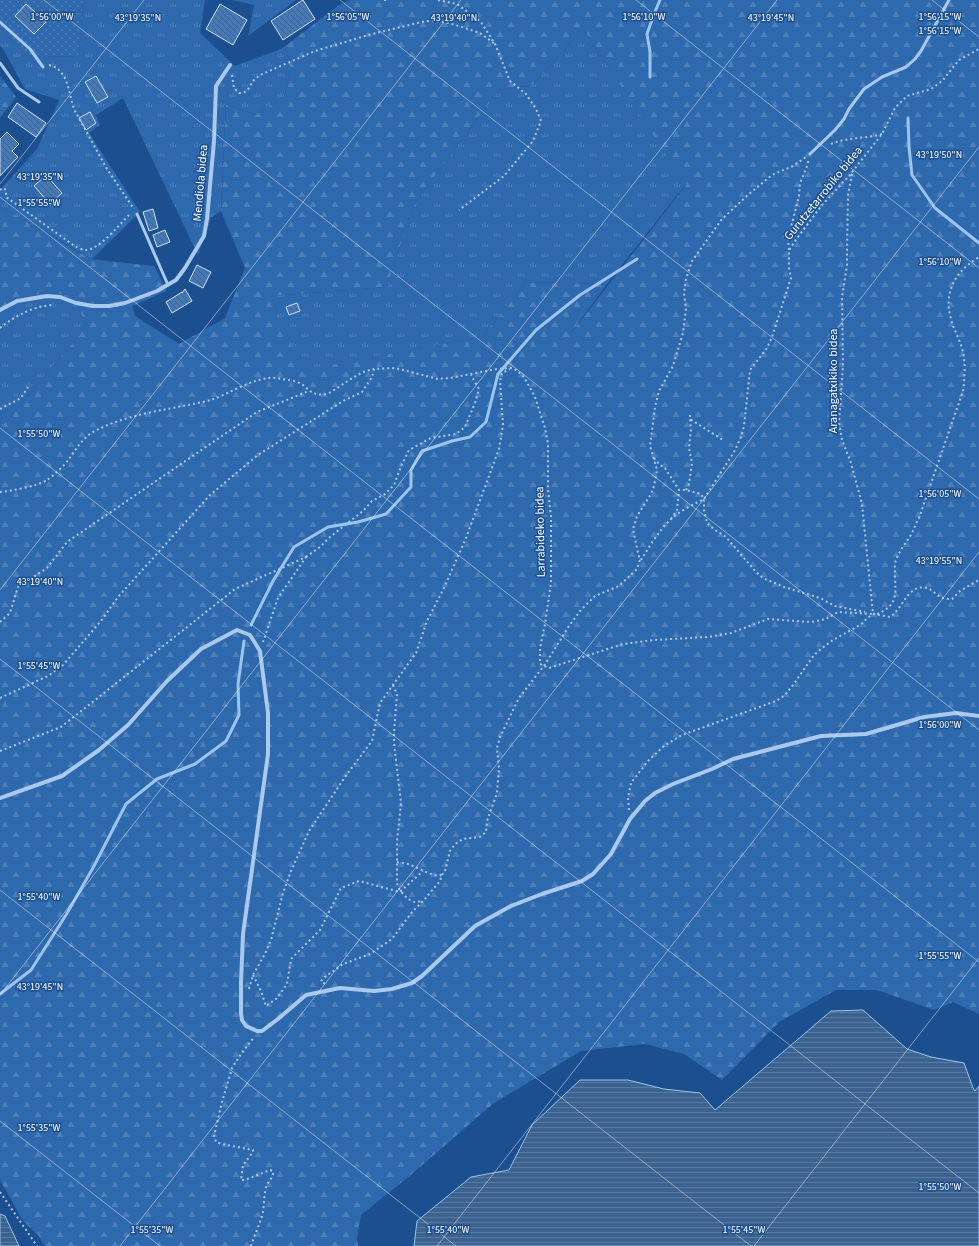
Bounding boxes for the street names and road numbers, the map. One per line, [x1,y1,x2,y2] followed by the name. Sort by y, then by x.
[780,143,867,244] street label: Gurutzetarrobiko bidea
[189,144,212,222] street label: Mendiola bidea
[825,329,842,433] street label: Aranagatxikiko bidea
[531,486,550,578] street label: Larrabideko bidea

